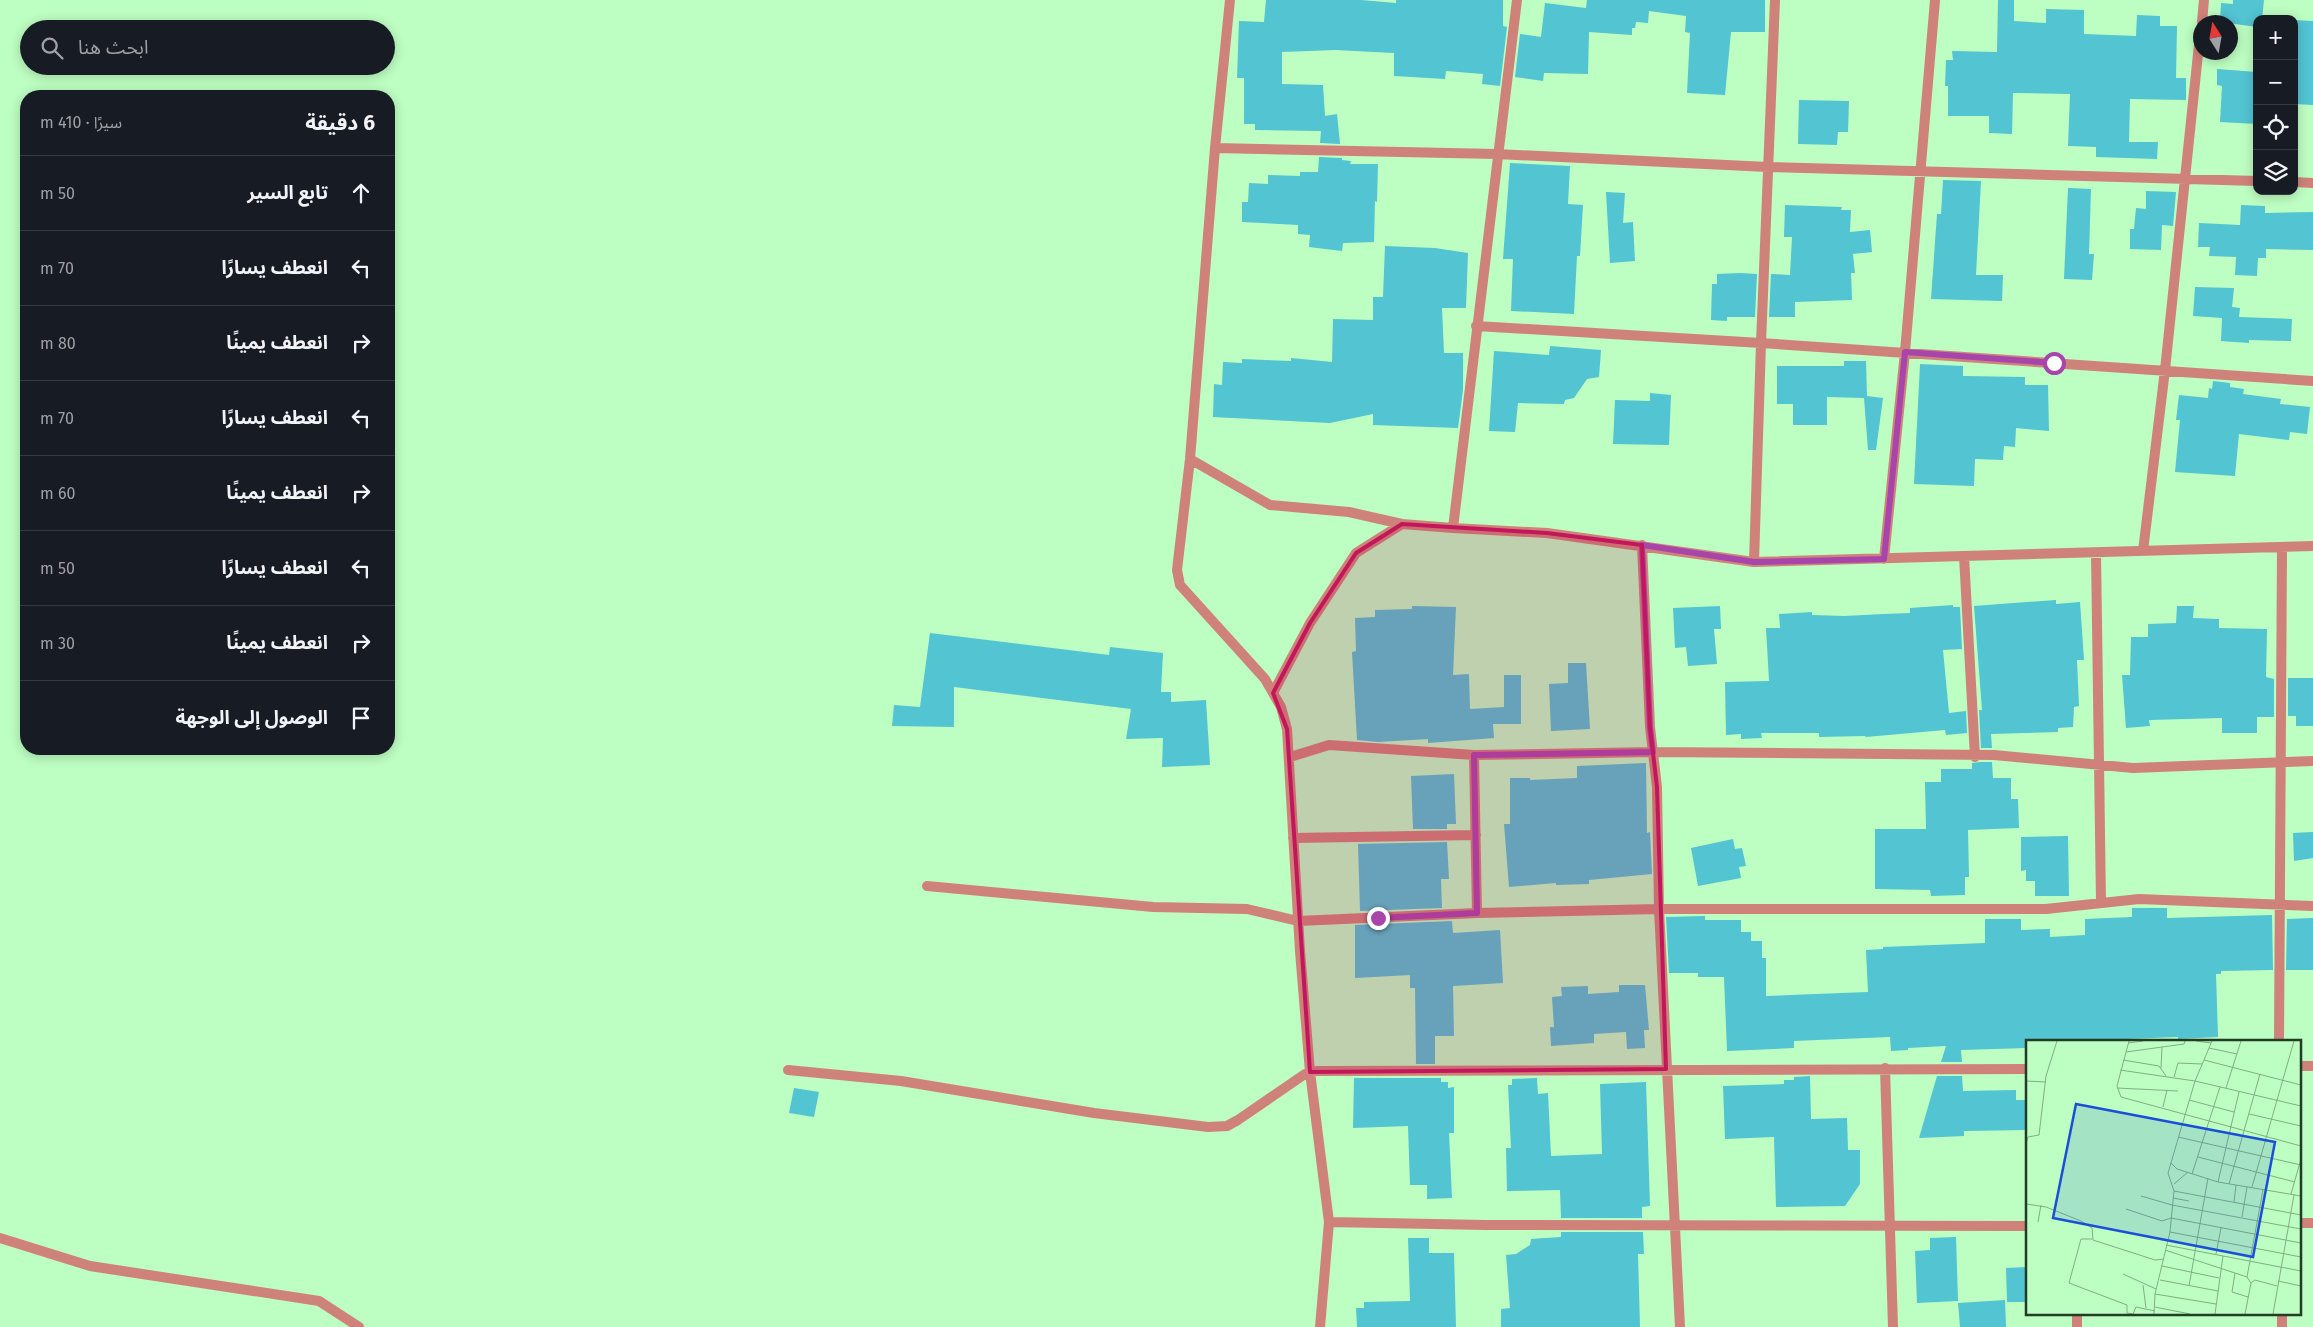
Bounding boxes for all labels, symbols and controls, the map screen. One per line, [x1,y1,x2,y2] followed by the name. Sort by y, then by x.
[2193,15,2238,60] north arrow
[2253,15,2298,195] map controls
[2253,15,2298,60] button: +
[20,20,395,75] search box
[38,34,66,62] icon: search
[78,36,149,59] text: ابحث هنا
[2253,60,2298,105] button: −
[2253,105,2298,150] button: locate
[305,110,375,136] text: 6 دقيقة
[40,113,122,132] text: سيرًا · 410 m
[2253,150,2298,195] button: layers
[347,179,375,207] icon: ahead
[247,181,328,204] text: تابع السير
[40,184,75,203] text: 50 m
[347,254,375,282] icon: left
[221,256,328,279] text: انعطف يسارًا
[40,259,74,278] text: 70 m
[347,329,375,357] icon: right
[226,331,328,354] text: انعطف يمينًا
[40,334,76,353] text: 80 m
[2043,352,2066,375] route start
[347,404,375,432] icon: left
[221,406,328,429] text: انعطف يسارًا
[40,409,74,428] text: 70 m
[347,479,375,507] icon: right
[226,481,328,504] text: انعطف يمينًا
[40,484,75,503] text: 60 m
[347,554,375,582] icon: left
[221,556,328,579] text: انعطف يسارًا
[40,559,75,578] text: 50 m
[347,629,375,657] icon: right
[226,631,328,654] text: انعطف يمينًا
[40,634,75,653] text: 30 m
[347,704,375,732] icon: arrive
[176,706,328,729] text: الوصول إلى الوجهة
[1367,907,1390,930] route end
[2026,1040,2300,1314] inset map

